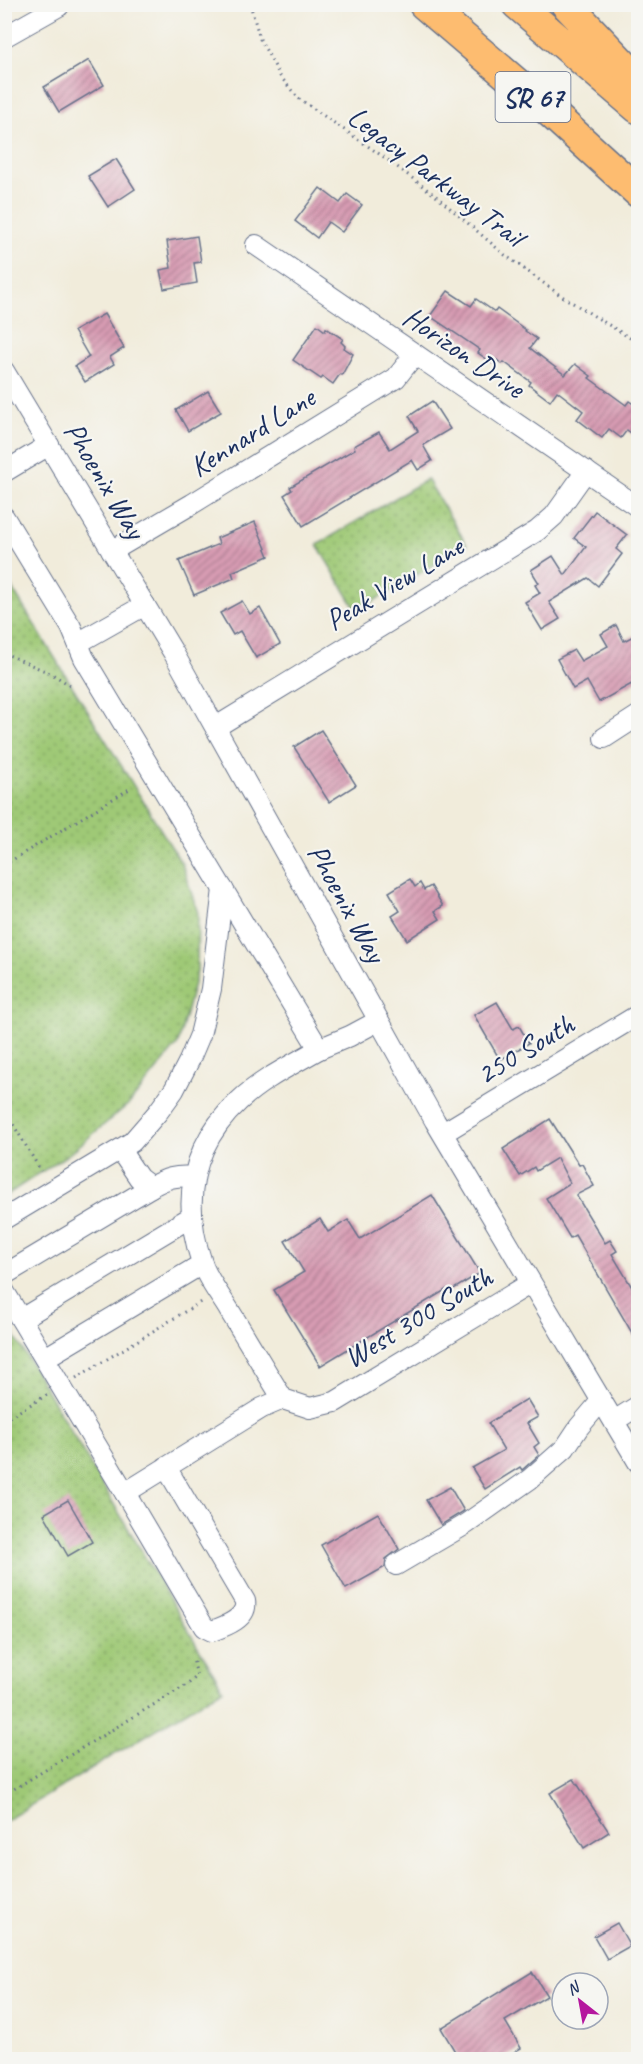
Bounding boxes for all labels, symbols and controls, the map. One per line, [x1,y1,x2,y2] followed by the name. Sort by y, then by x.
[496,72,570,122] road number: SR 67
[340,97,536,258] street label: Legacy Parkway Trail
[396,298,534,408] street label: Horizon Drive
[182,377,324,485] street label: Kennard Lane
[55,415,156,548] street label: Phoenix Way
[318,526,472,639] street label: Peak View Lane
[299,837,396,971] street label: Phoenix Way
[469,1004,582,1093] street label: 250 South
[337,1257,500,1376] street label: West 300 South
[550,1971,610,2031] north arrow
[563,1976,585,2000] text: N

